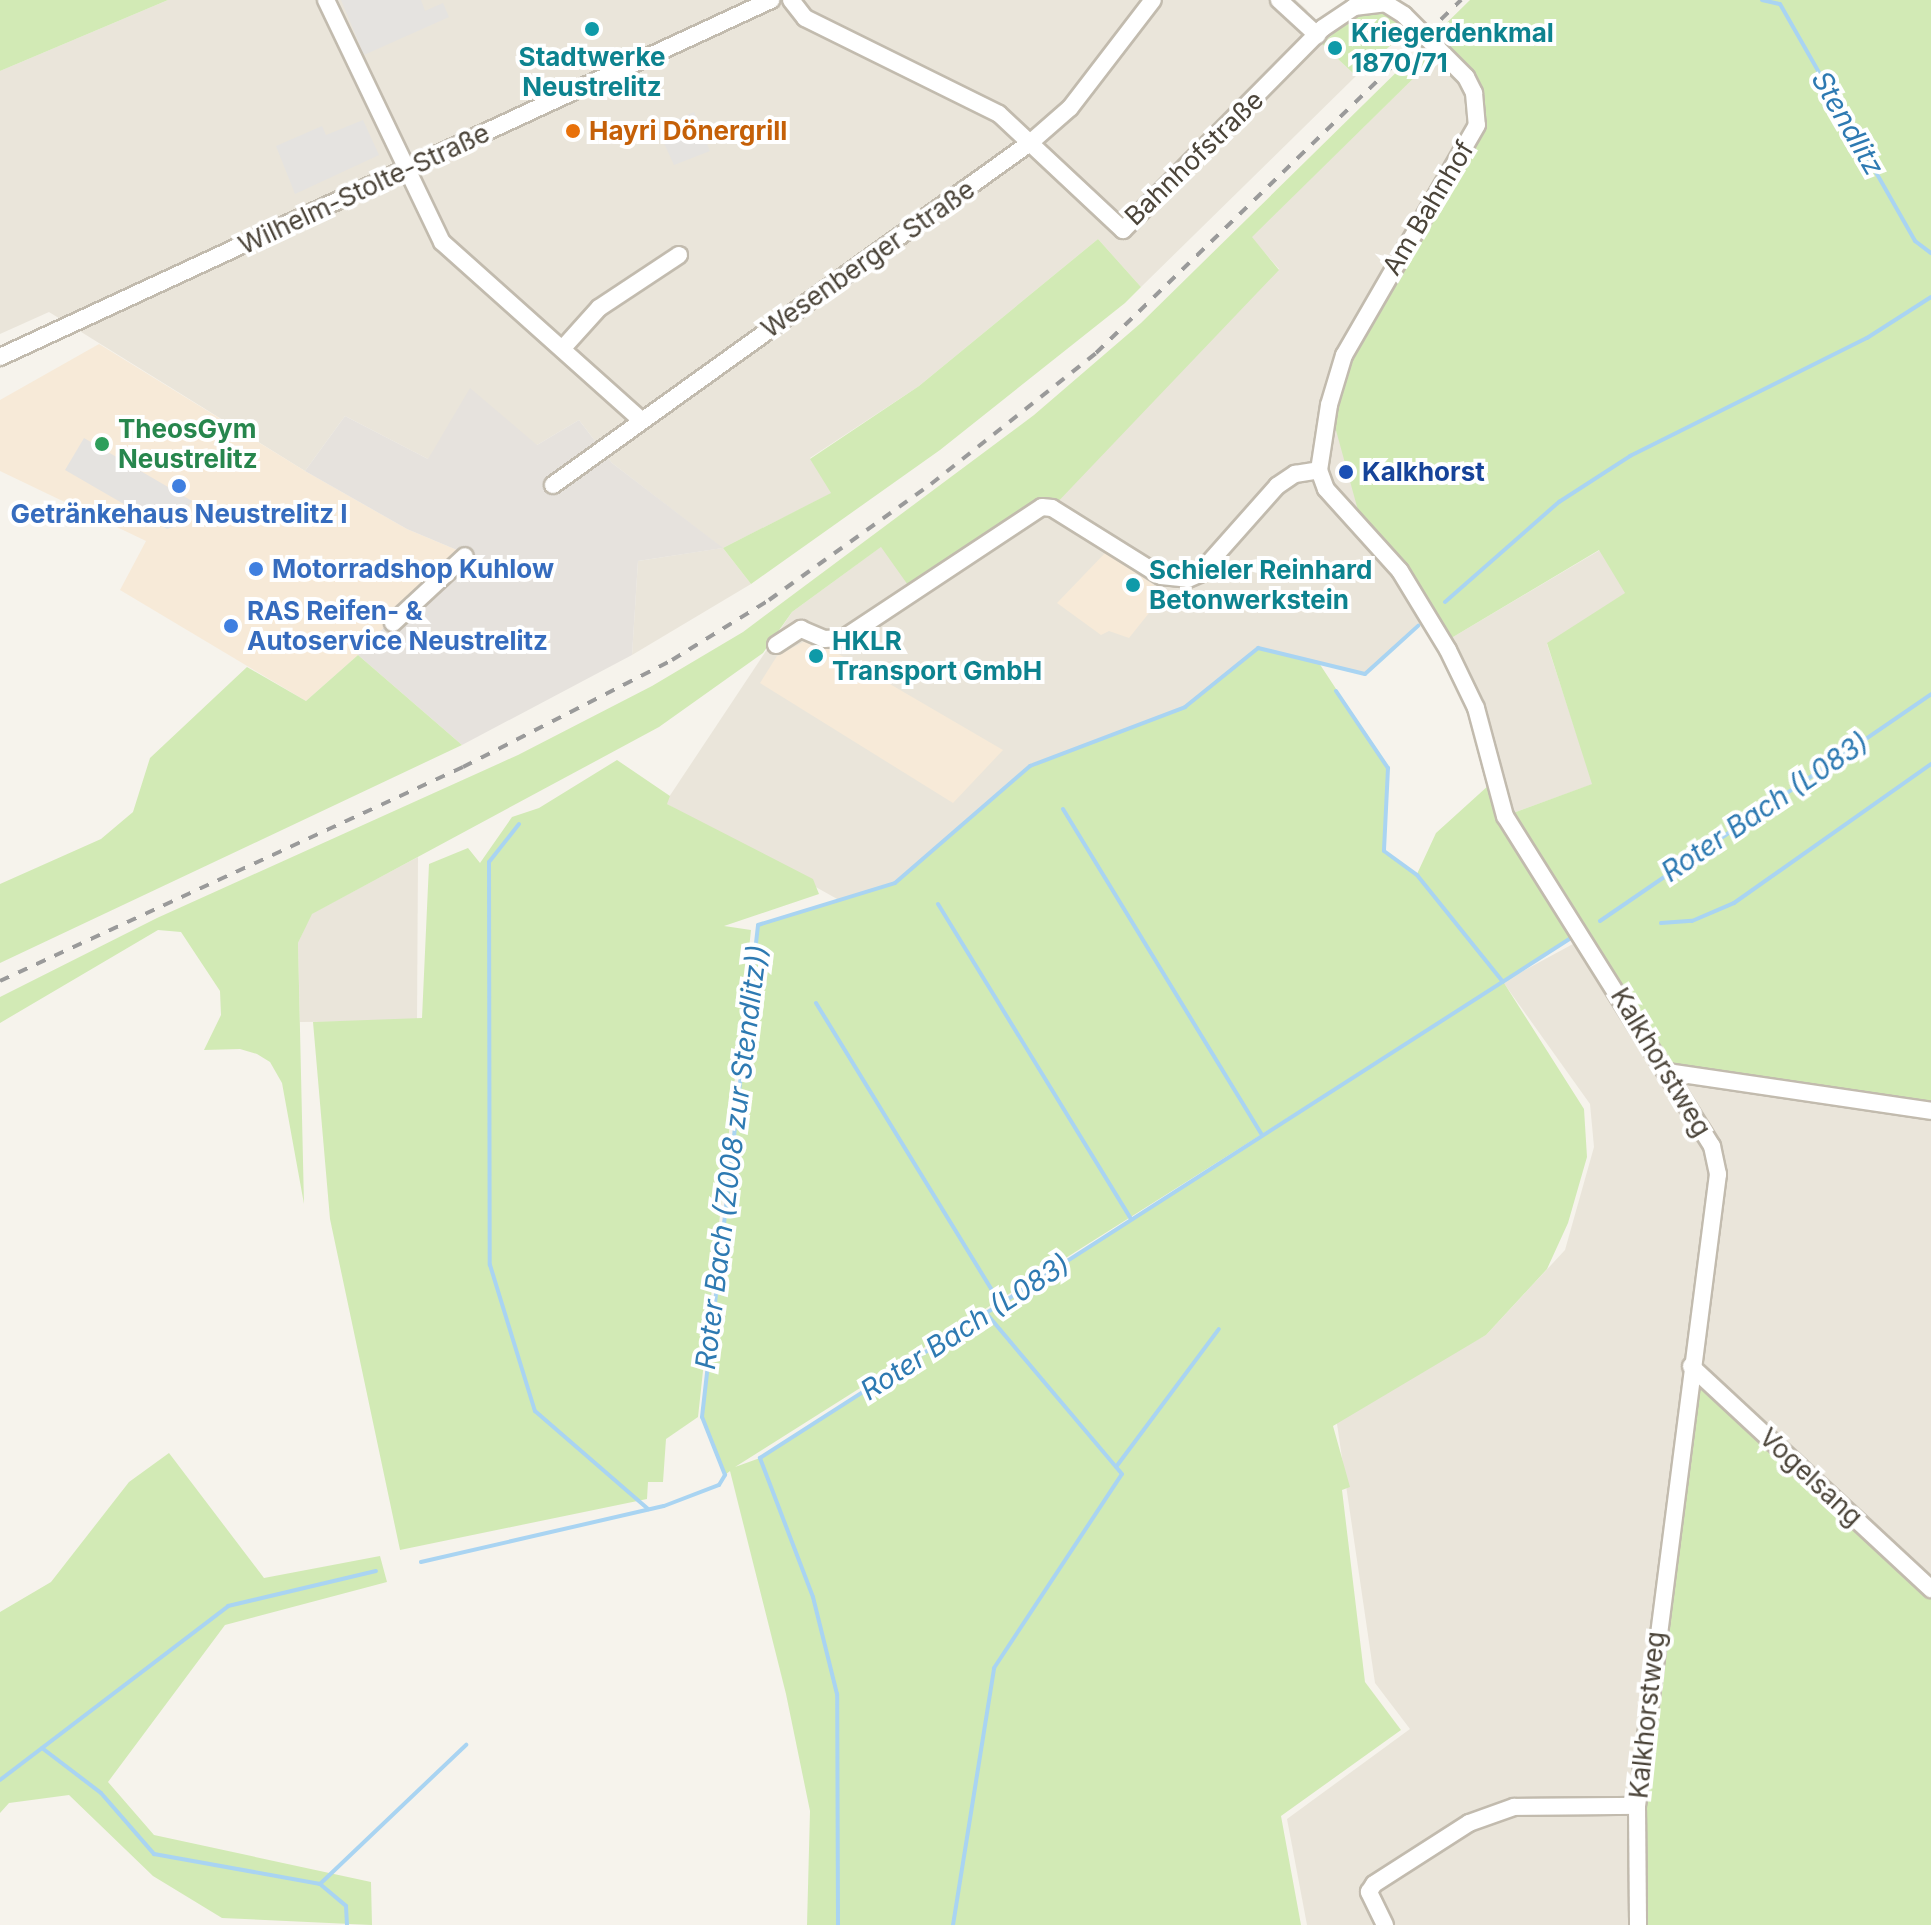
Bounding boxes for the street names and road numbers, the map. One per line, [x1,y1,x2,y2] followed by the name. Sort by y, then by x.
[1118,84,1270,232] street label: Bahnhofstraße
[234,117,494,261] street label: Wilhelm-Stolte-Straße
[1376,135,1480,281] street label: Am Bahnhof
[755,174,981,344] street label: Wesenberger Straße
[1604,982,1718,1142] street label: Kalkhorstweg
[1753,1422,1869,1532] street label: Vogelsang
[1623,1630,1671,1800] street label: Kalkhorstweg

